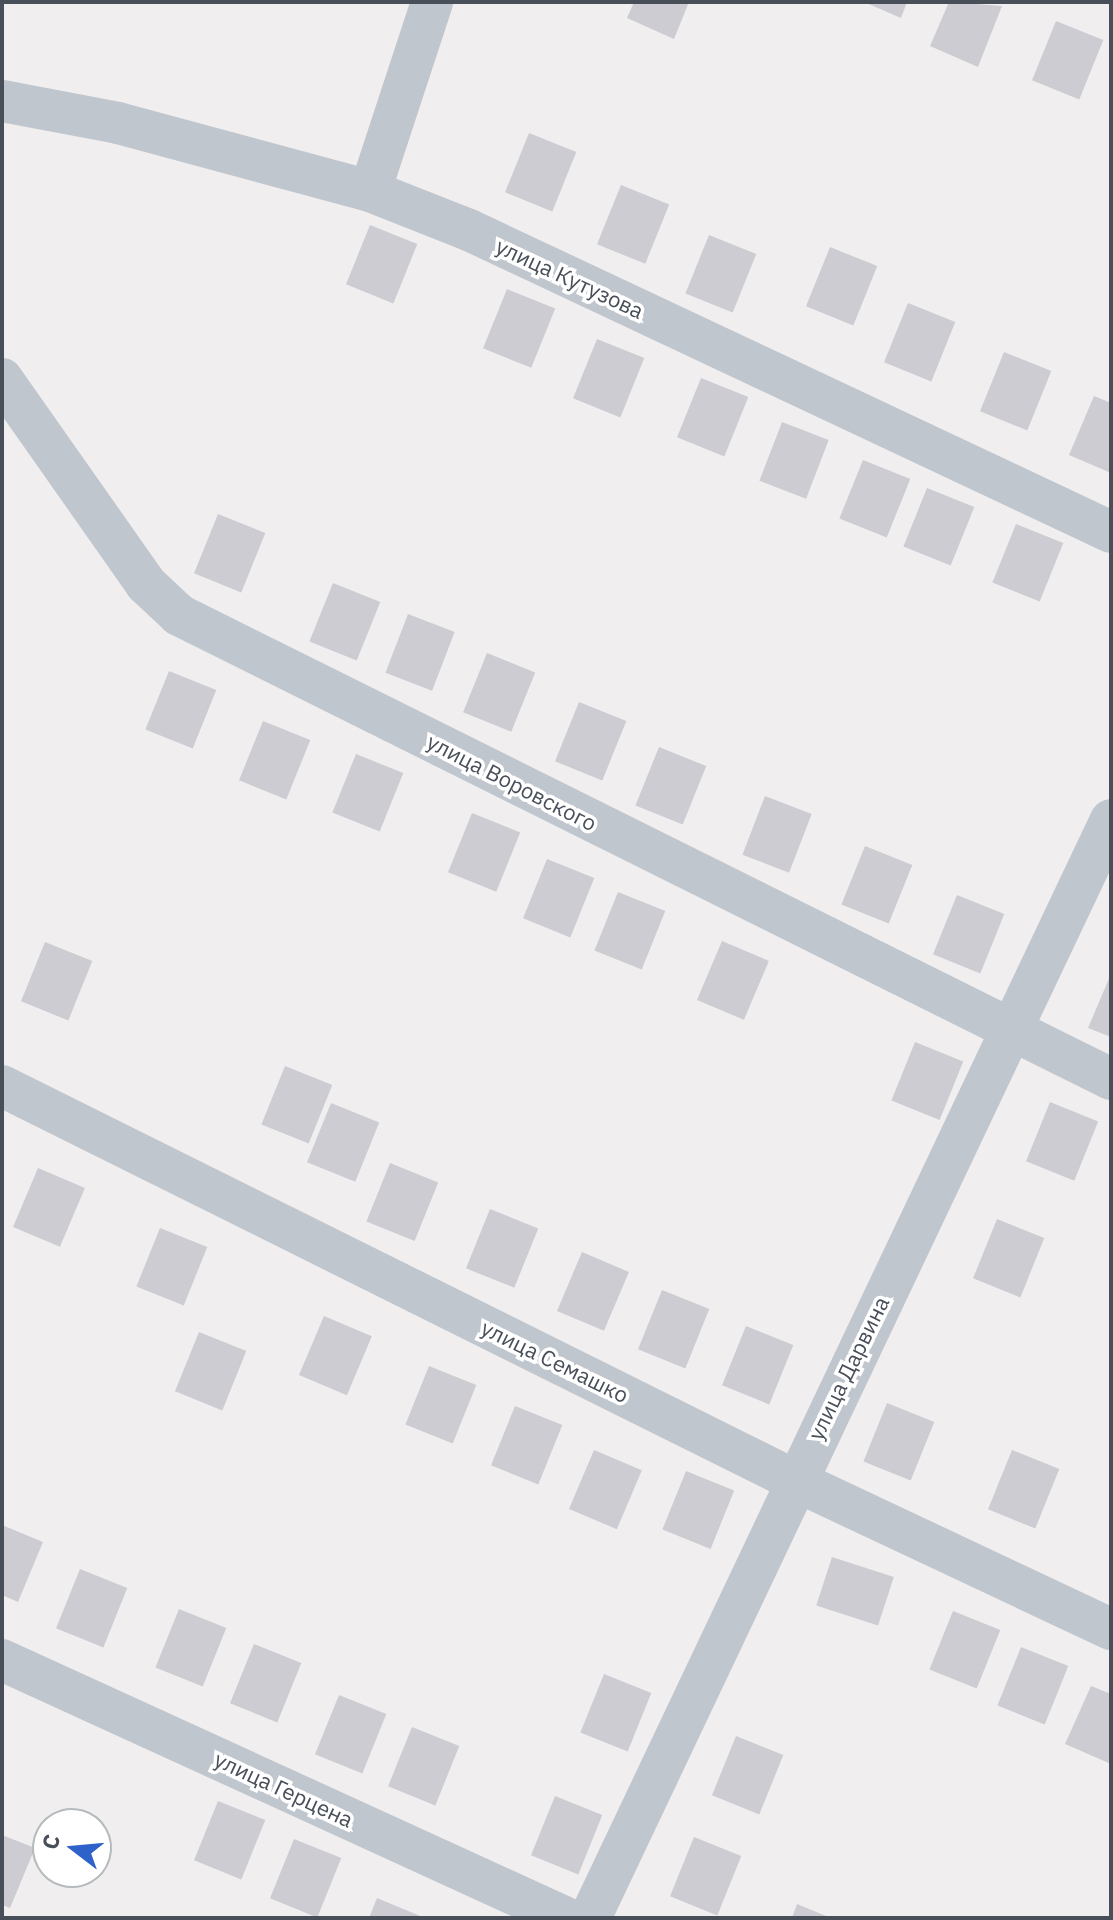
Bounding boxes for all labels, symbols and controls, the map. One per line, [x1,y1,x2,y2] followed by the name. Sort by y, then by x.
[492,232,648,324] street label: улица Кутузова
[423,728,601,836] street label: улица Воровского
[802,1292,894,1444] street label: улица Дарвина
[477,1314,633,1408] street label: улица Семашко
[211,1745,357,1833] street label: улица Герцена
[32,1808,112,1888] north arrow
[34,1831,66,1853] text: С

